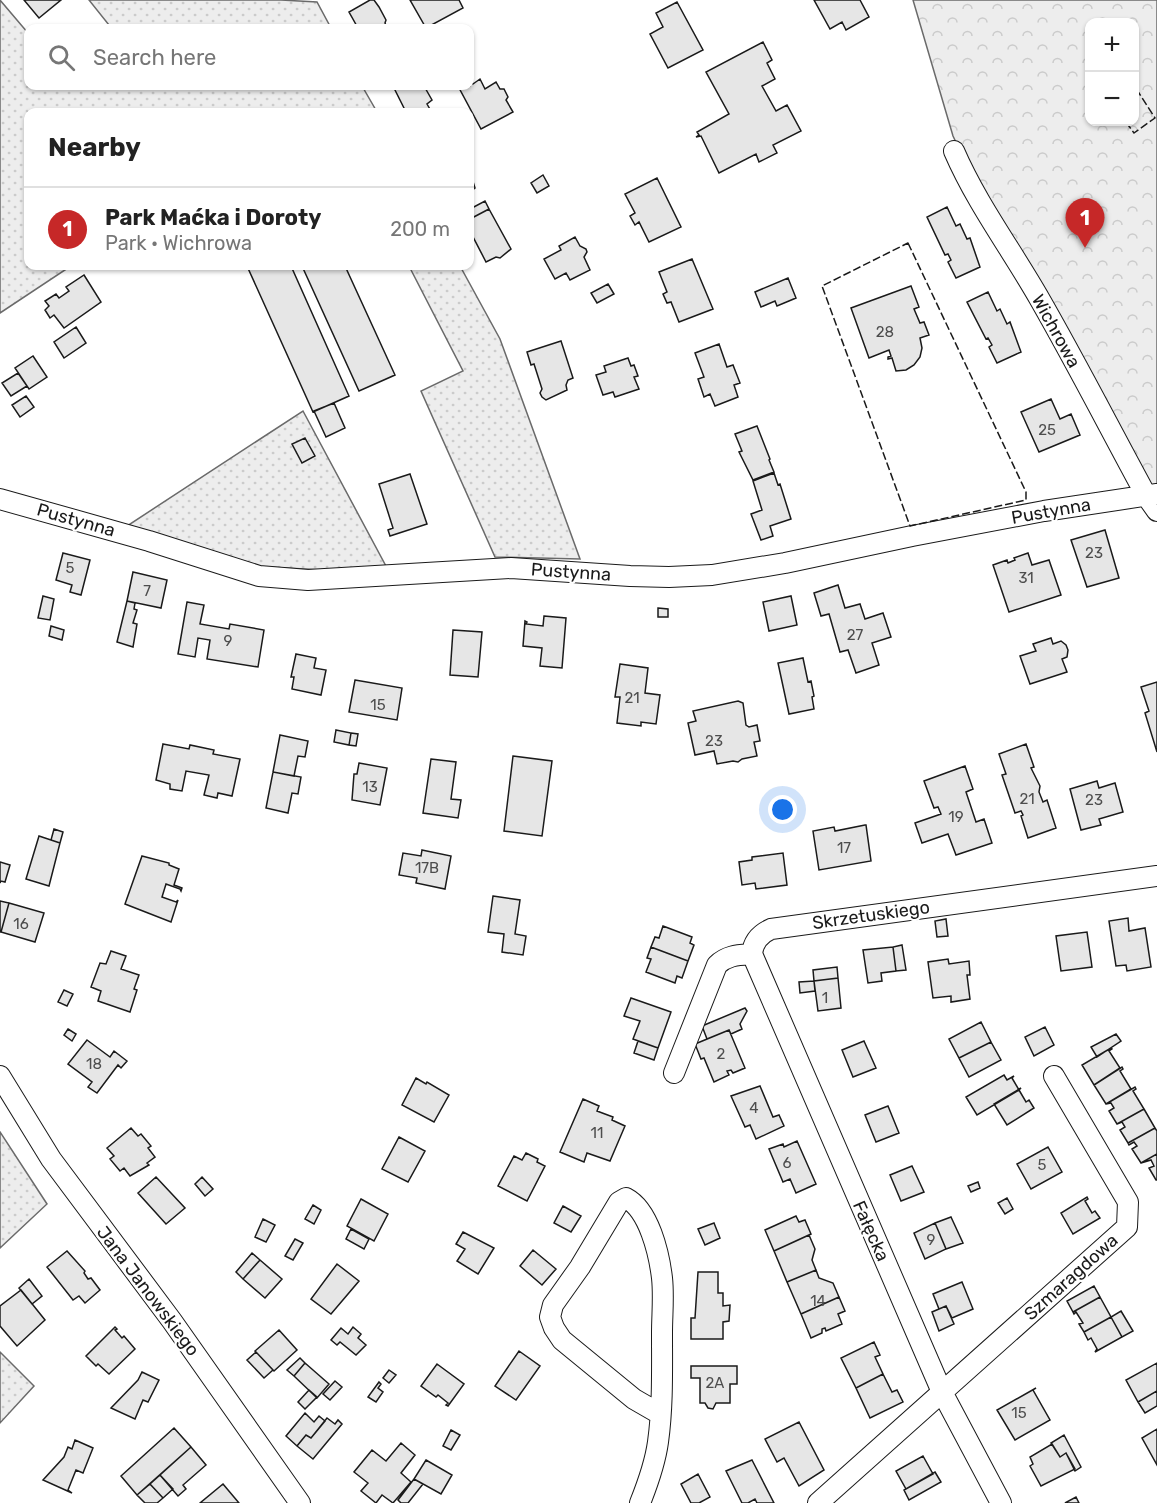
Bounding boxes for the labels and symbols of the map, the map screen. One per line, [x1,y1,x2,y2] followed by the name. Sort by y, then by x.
[1066,198,1104,248] pin: 1
[1027,290,1085,372] street label: Wichrowa
[876,323,894,341] house number: 28
[1038,421,1056,439] house number: 25
[1010,493,1092,529] street label: Pustynna
[34,498,118,542] street label: Pustynna
[1085,544,1103,562] house number: 23
[530,558,612,586] street label: Pustynna
[66,559,75,577] house number: 5
[1018,569,1034,587] house number: 31
[143,582,151,600] house number: 7
[847,626,864,644] house number: 27
[224,632,233,650] house number: 9
[624,689,640,707] house number: 21
[370,696,386,714] house number: 15
[705,732,723,750] house number: 23
[362,778,378,796] house number: 13
[1019,790,1035,808] house number: 21
[1085,791,1103,809] house number: 23
[768,795,797,824] your location
[948,808,964,826] house number: 19
[837,839,851,857] house number: 17
[415,859,439,877] house number: 17B
[811,896,931,934] street label: Skrzetuskiego
[13,915,29,933] house number: 16
[822,989,828,1007] house number: 1
[717,1045,726,1063] house number: 2
[86,1055,102,1073] house number: 18
[749,1099,759,1117] house number: 4
[591,1124,603,1142] house number: 11
[782,1154,792,1172] house number: 6
[1038,1156,1047,1174] house number: 5
[848,1197,894,1265] street label: Fałęcka
[92,1222,204,1360] street label: Jana Janowskiego
[1020,1229,1122,1325] street label: Szmaragdowa
[927,1231,936,1249] house number: 9
[810,1292,826,1310] house number: 14
[706,1374,724,1392] house number: 2A
[1011,1404,1027,1422] house number: 15

